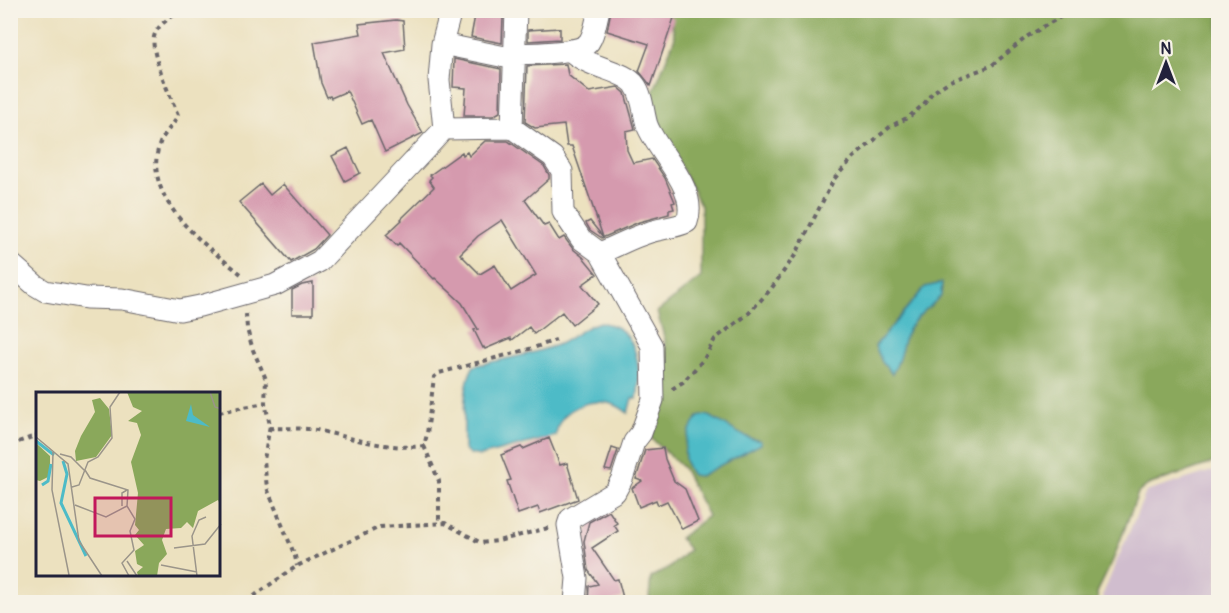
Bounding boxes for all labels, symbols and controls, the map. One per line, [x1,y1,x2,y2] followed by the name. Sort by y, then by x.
[1136,33,1196,93] north arrow
[1161,39,1172,59] text: N
[36,392,220,577] inset map

